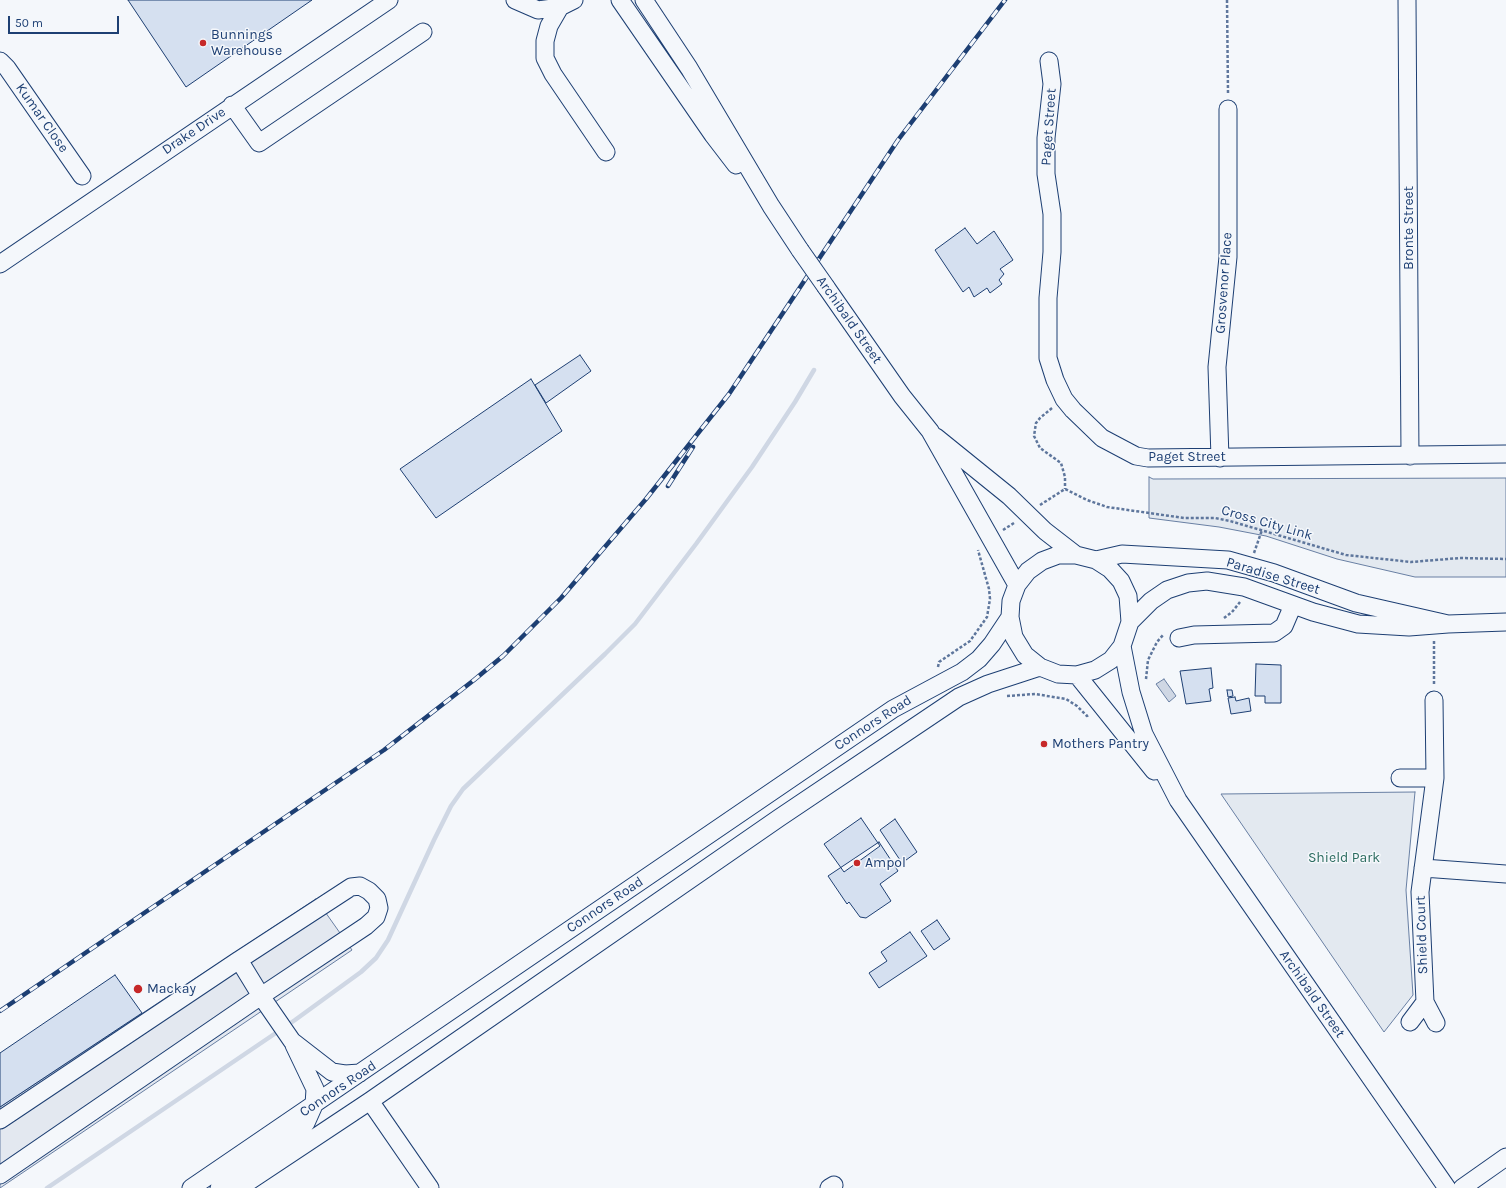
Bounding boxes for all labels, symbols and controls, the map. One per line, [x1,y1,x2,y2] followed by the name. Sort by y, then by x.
[10,8,121,34] scale bar
[15,16,43,30] text: 50 m
[211,27,282,60] place label: Bunnings Warehouse
[198,38,208,48] marker: Bunnings Warehouse
[12,80,72,156] street label: Kumar Close
[1038,88,1060,166] street label: Paget Street
[159,104,229,158] street label: Drake Drive
[1401,186,1417,270] street label: Bronte Street
[1212,232,1236,334] street label: Grosvenor Place
[813,273,885,367] street label: Archibald Street
[1148,449,1226,465] street label: Paget Street
[1219,502,1315,544] street label: Cross City Link
[1224,554,1322,598] street label: Paradise Street
[831,692,915,754] street label: Connors Road
[1052,736,1149,752] place label: Mothers Pantry
[1039,739,1049,749] marker: Mothers Pantry
[1308,850,1380,866] park label: Shield Park
[865,855,906,871] place label: Ampol
[852,858,862,868] marker: Ampol
[564,873,646,937] street label: Connors Road
[1412,895,1432,975] street label: Shield Court
[1276,947,1348,1041] street label: Archibald Street
[147,981,196,997] place label: Mackay
[132,983,144,995] marker: Mackay
[297,1057,379,1121] street label: Connors Road

